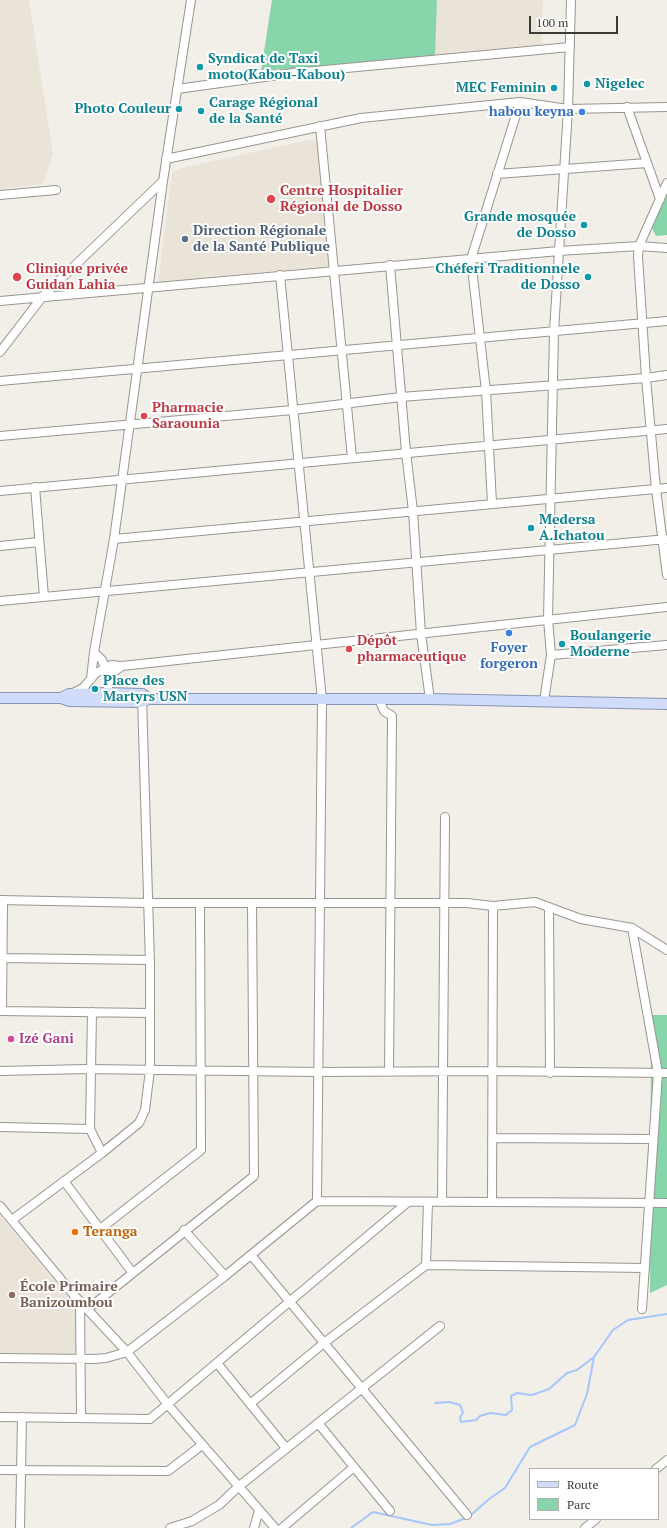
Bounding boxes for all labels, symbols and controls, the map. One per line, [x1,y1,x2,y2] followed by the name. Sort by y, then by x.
[531,8,620,34] scale bar
[536,15,568,30] text: 100 m
[208,51,345,84] place label: Syndicat de Taxi moto(Kabou-Kabou)
[195,62,205,72] marker: Syndicat de Taxi moto(Kabou-Kabou)
[595,76,645,92] place label: Nigelec
[582,79,592,89] marker: Nigelec
[456,80,546,96] place label: MEC Feminin
[549,83,559,93] marker: MEC Feminin
[209,95,318,128] place label: Carage Régional de la Santé
[74,101,171,117] place label: Photo Couleur
[174,104,184,114] marker: Photo Couleur
[489,104,574,120] place label: habou keyna
[196,106,206,116] marker: Carage Régional de la Santé
[577,107,587,117] marker: habou keyna
[280,183,403,216] place label: Centre Hospitalier Régional de Dosso
[265,193,277,205] marker: Centre Hospitalier Régional de Dosso
[464,209,576,242] place label: Grande mosquée de Dosso
[579,220,589,230] marker: Grande mosquée de Dosso
[193,223,330,256] place label: Direction Régionale de la Santé Publique
[180,234,190,244] marker: Direction Régionale de la Santé Publique
[26,261,128,294] place label: Clinique privée Guidan Lahia
[435,261,580,294] place label: Chéferi Traditionnele de Dosso
[11,271,23,283] marker: Clinique privée Guidan Lahia
[583,272,593,282] marker: Chéferi Traditionnele de Dosso
[152,400,223,432] place label: Pharmacie Saraounia
[139,411,149,421] marker: Pharmacie Saraounia
[539,512,605,544] place label: Medersa A.Ichatou
[526,523,536,533] marker: Medersa A.Ichatou
[504,628,514,638] marker: Foyer forgeron
[570,628,651,660] place label: Boulangerie Moderne
[357,633,467,666] place label: Dépôt pharmaceutique
[557,639,567,649] marker: Boulangerie Moderne
[480,640,538,672] place label: Foyer forgeron
[344,644,354,654] marker: Dépôt pharmaceutique
[103,673,187,706] place label: Place des Martyrs USN
[90,684,100,694] marker: Place des Martyrs USN
[19,1031,74,1047] place label: Izé Gani
[6,1034,16,1044] marker: Izé Gani
[83,1224,138,1240] place label: Teranga
[70,1227,80,1237] marker: Teranga
[20,1279,118,1312] place label: École Primaire Banizoumbou
[7,1290,17,1300] marker: École Primaire Banizoumbou
[529,1468,659,1520] legend
[567,1477,598,1492] text: Route
[567,1497,590,1512] text: Parc

